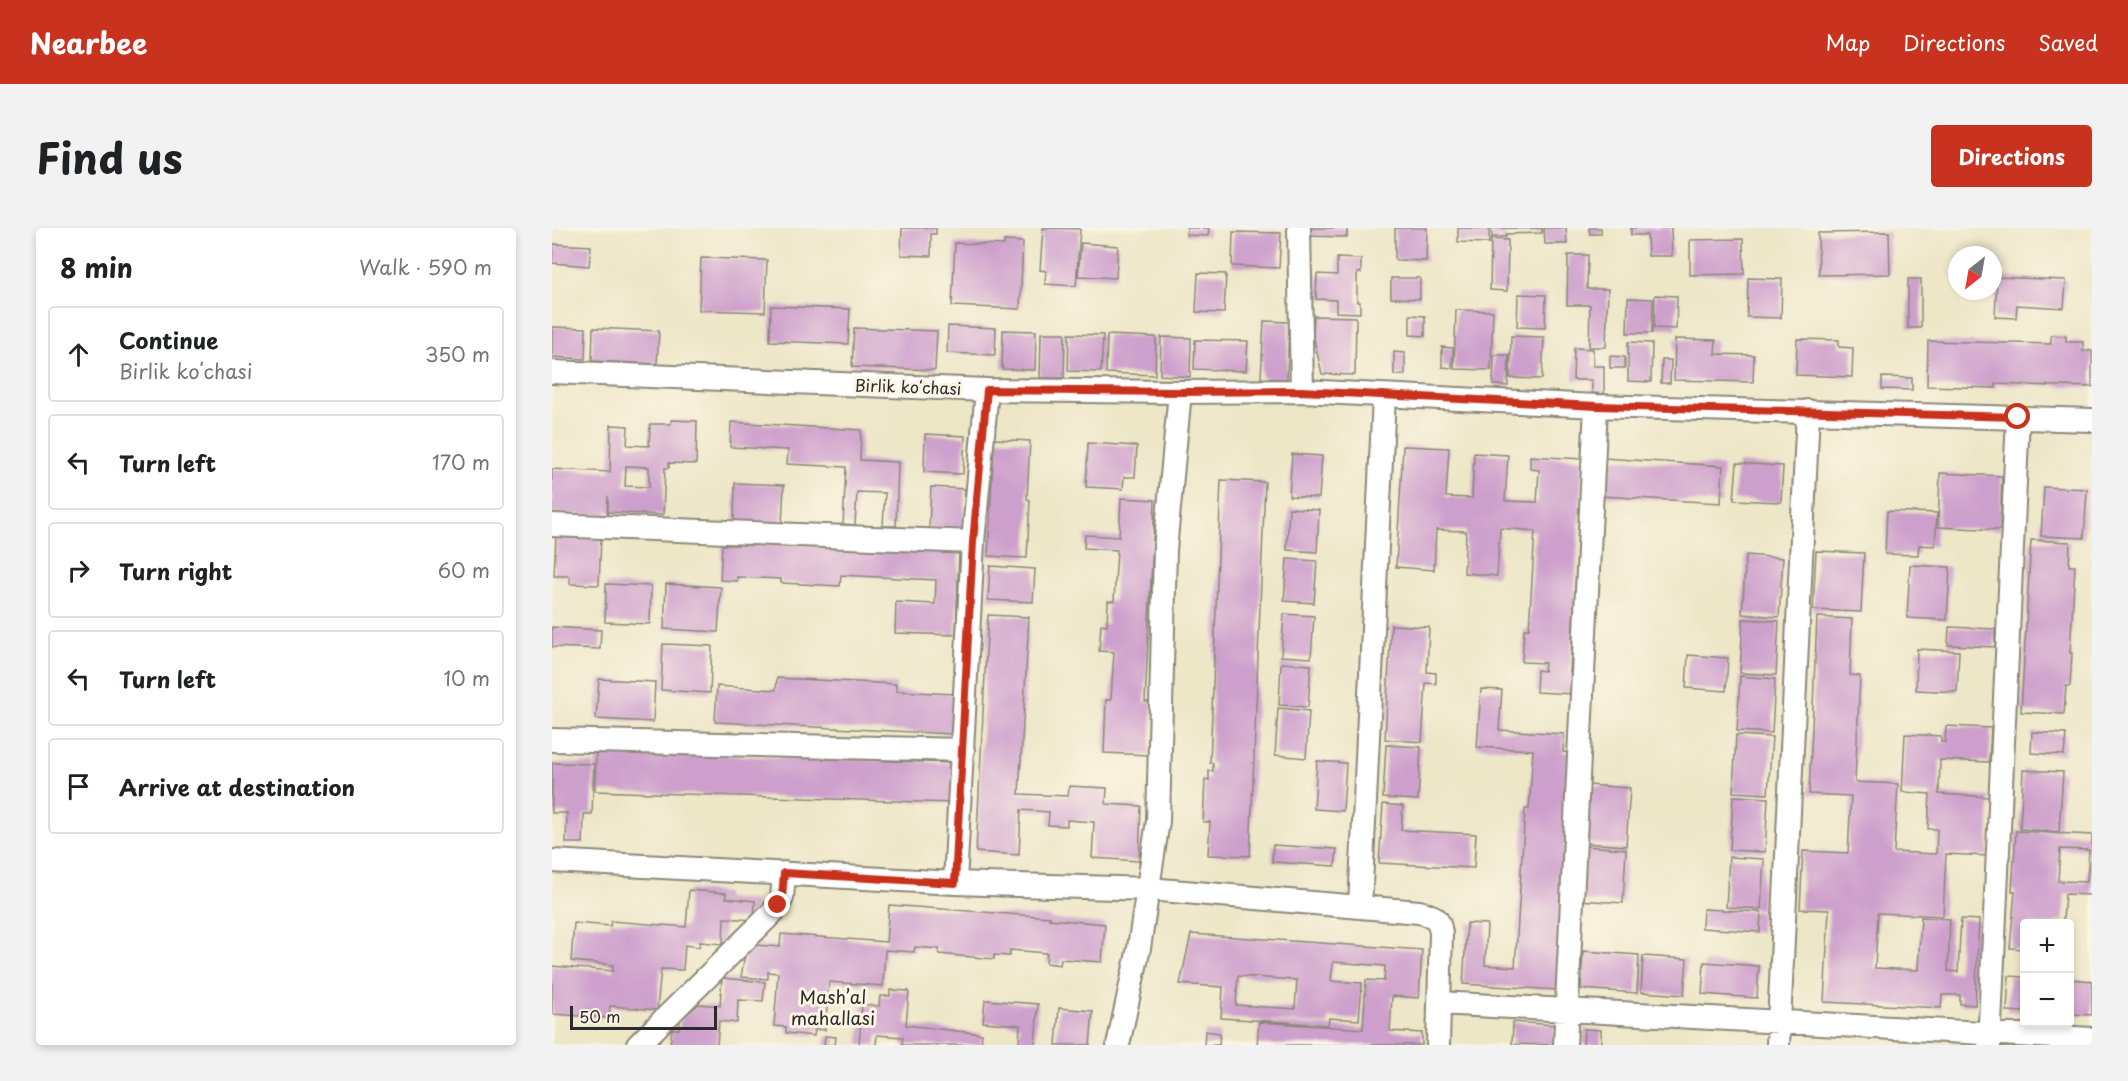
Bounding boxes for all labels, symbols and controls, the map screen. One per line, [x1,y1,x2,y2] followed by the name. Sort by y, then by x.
[30,21,147,64] text: Nearbee
[1825,26,1870,58] text: Map
[1903,26,2005,58] text: Directions
[2038,26,2098,58] text: Saved
[36,125,183,188] text: Find us
[1931,125,2092,187] button: Directions
[1948,246,2002,300] north arrow
[60,248,133,287] text: 8 min
[359,252,492,282] text: Walk · 590 m
[119,323,218,356] text: Continue
[62,338,95,371] icon: ahead
[425,339,490,369] text: 350 m
[119,356,253,386] text: Birlik koʻchasi
[854,372,962,400] street label: Birlik koʻchasi
[2004,403,2030,429] route start
[62,446,95,479] icon: left
[119,446,216,479] text: Turn left
[432,447,490,477] text: 170 m
[62,554,95,587] icon: right
[119,554,232,587] text: Turn right
[438,555,490,585] text: 60 m
[62,662,95,695] icon: left
[119,662,216,695] text: Turn left
[443,663,490,693] text: 10 m
[62,770,95,803] icon: arrive
[119,770,355,803] text: Arrive at destination
[764,891,790,917] route end
[2020,919,2074,1027] map controls
[2020,919,2074,973] button: +
[2020,973,2074,1027] button: −
[791,983,875,1031] district label: Mashʼal mahallasi
[570,1003,717,1030] scale bar
[579,1004,620,1028] text: 50 m

